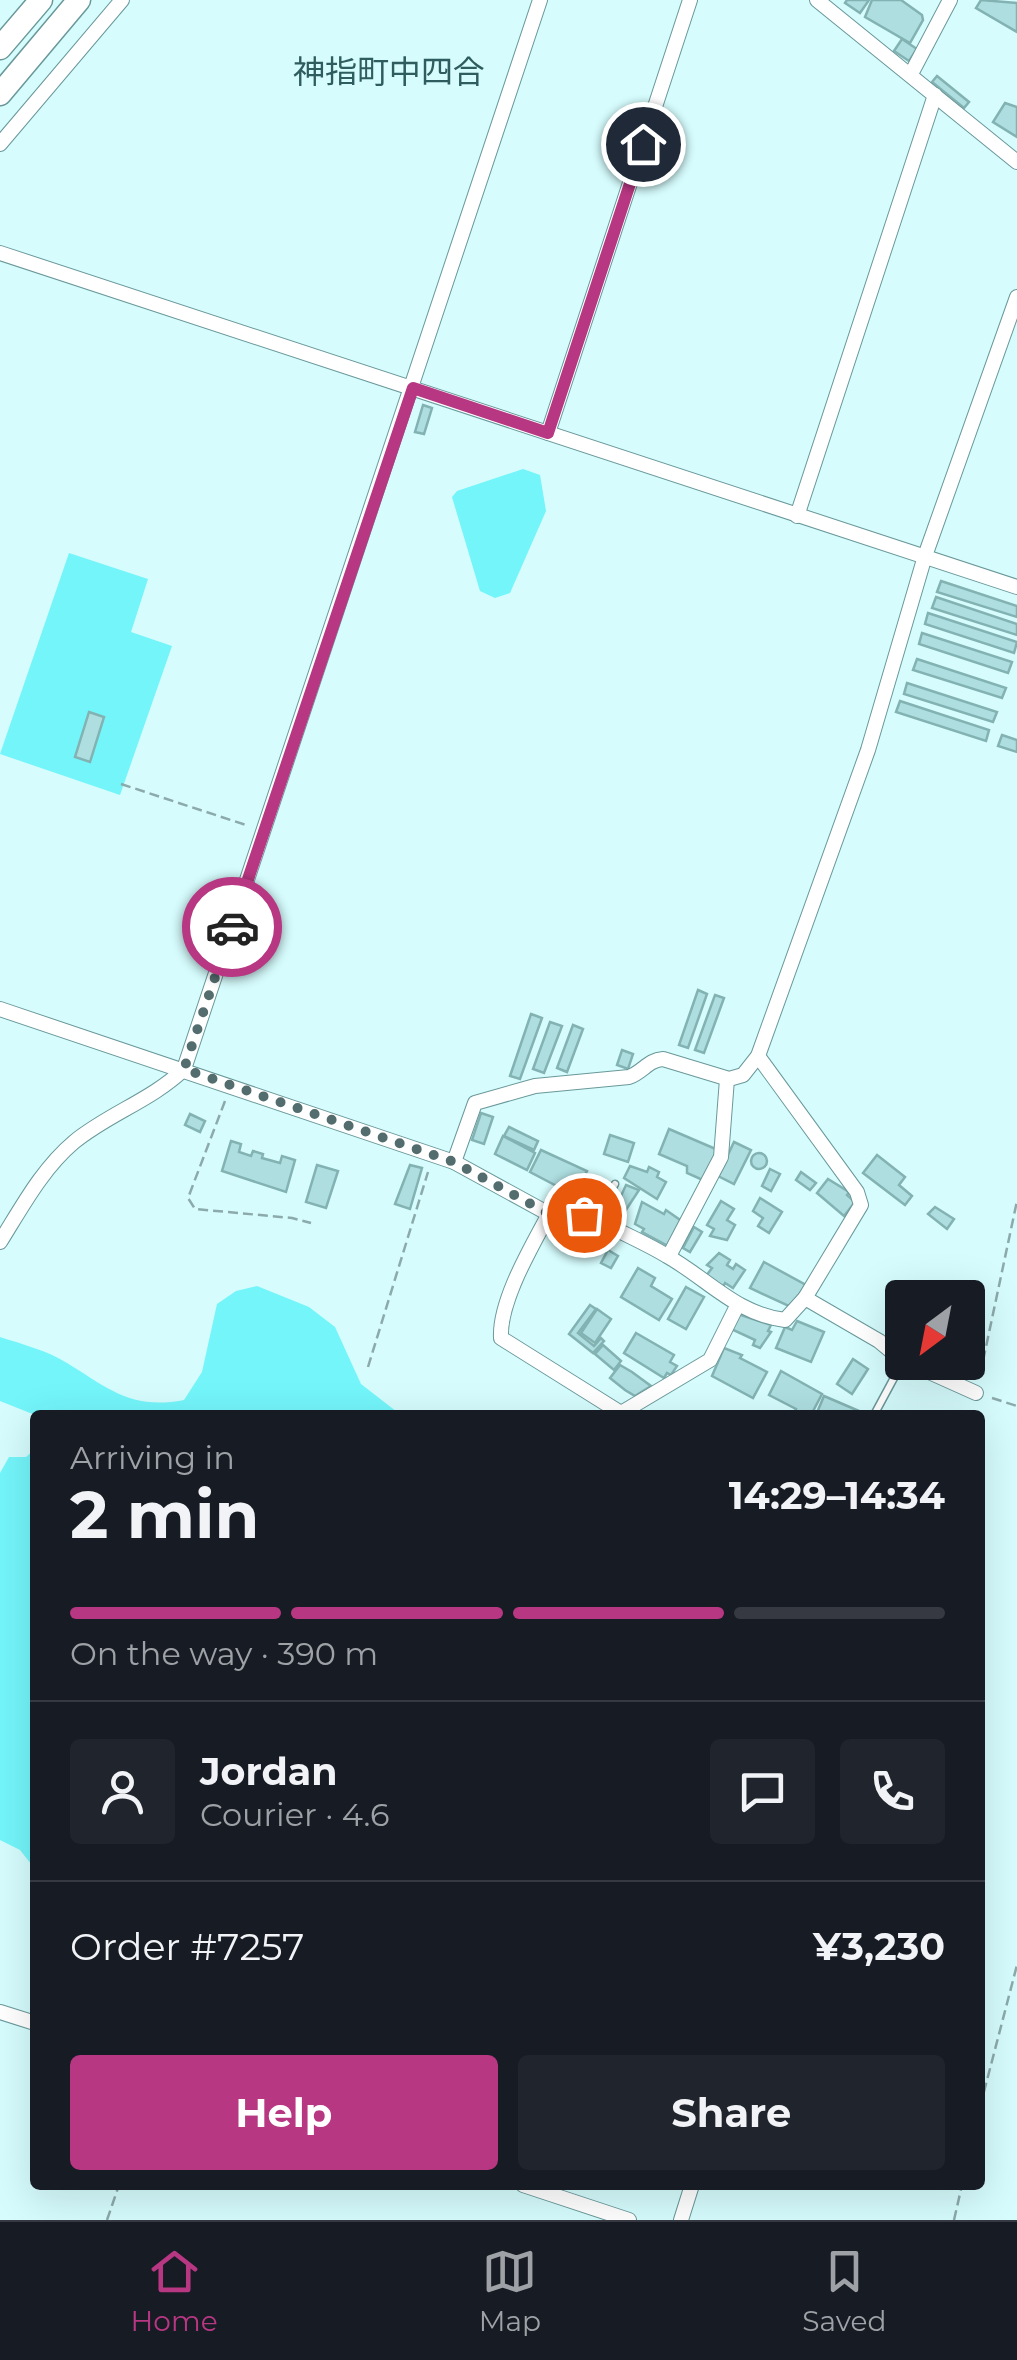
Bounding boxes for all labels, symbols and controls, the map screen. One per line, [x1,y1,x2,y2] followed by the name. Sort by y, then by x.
[293,52,485,91] district label: 神指町中四合
[601,102,686,187] pin
[616,117,671,172] icon: home
[182,877,282,977] courier
[205,900,260,955] icon: car
[542,1173,627,1258] pin
[557,1188,612,1243] icon: bag
[885,1280,985,1380] north arrow
[885,1280,985,1380] map controls
[70,1438,235,1477] text: Arriving in
[729,1472,945,1519] text: 14:29–14:34
[70,1475,259,1554] text: 2 min
[70,1634,378,1673] text: On the way · 390 m
[70,1739,175,1844] button: person
[710,1739,815,1844] button: chat
[840,1739,945,1844] button: phone
[200,1748,338,1795] text: Jordan
[200,1795,389,1834] text: Courier · 4.6
[70,1923,304,1970] text: Order #7257
[813,1923,945,1970] text: ¥3,230
[70,2055,498,2170] button: Help
[518,2055,945,2170] button: Share
[131,2244,218,2338] tab: Home
[479,2244,541,2338] tab: Map
[802,2244,886,2338] tab: Saved

